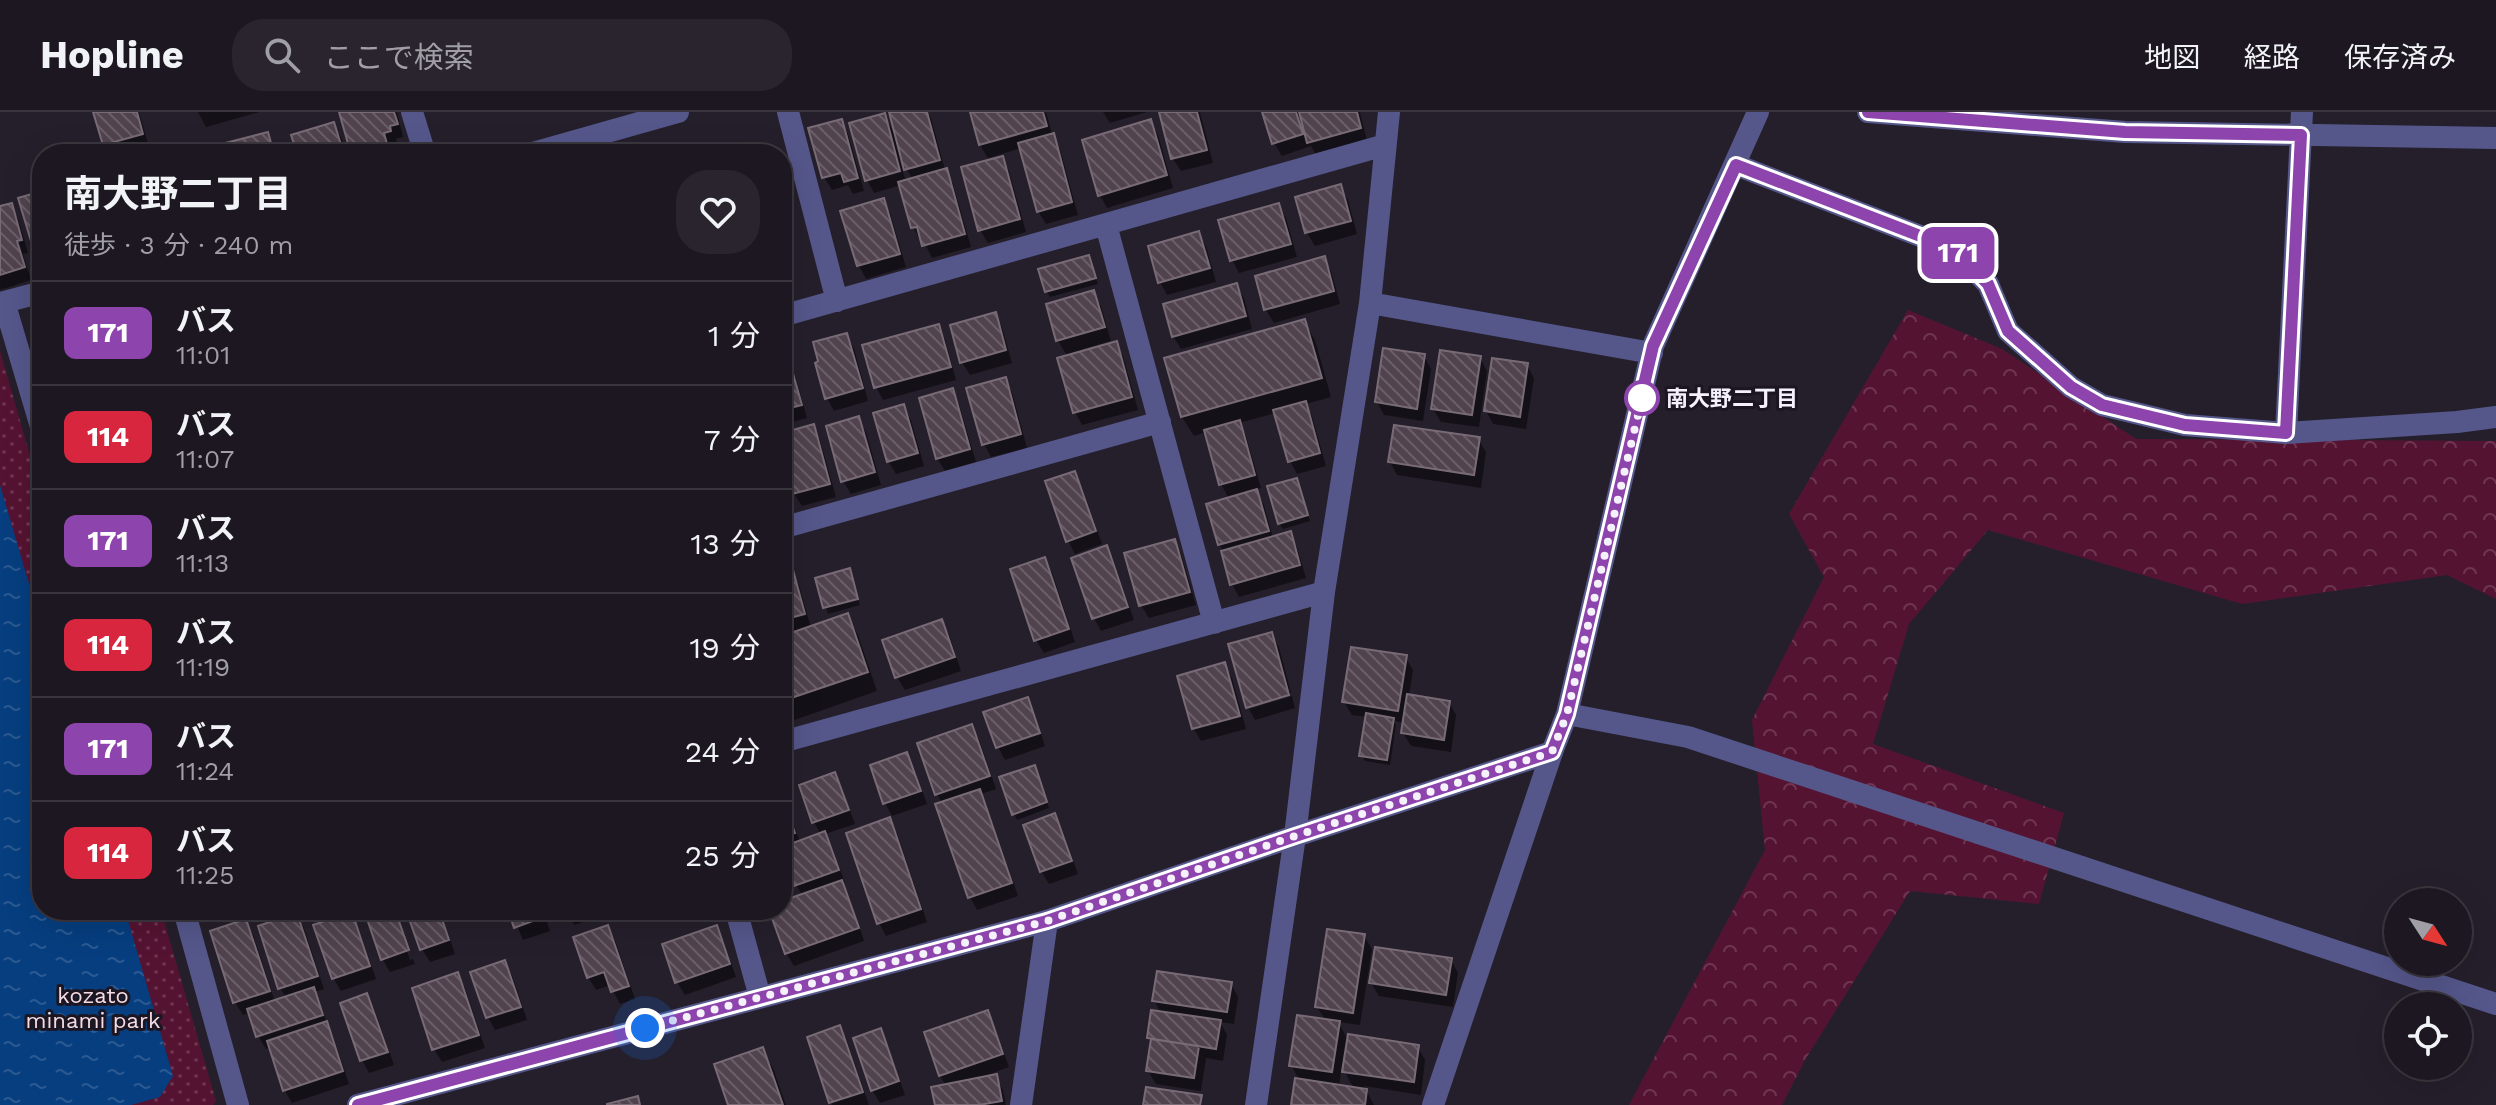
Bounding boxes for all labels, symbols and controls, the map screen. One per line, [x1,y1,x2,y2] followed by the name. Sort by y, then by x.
[232,19,792,91] search box
[40,33,184,77] text: Hopline
[260,33,304,77] icon: search
[324,40,474,75] text: ここで検索
[2144,41,2200,74] text: 地図
[2244,41,2300,74] text: 経路
[2344,41,2456,74] text: 保存済み
[676,170,760,254] button: heart
[64,172,292,216] text: 南大野二丁目
[1912,227,2004,279] line badge: 171
[64,230,293,260] text: 徒歩 · 3 分 · 240 m
[1937,236,1979,269] text: 171
[176,303,236,338] text: バス
[87,316,129,349] text: 171
[708,318,760,353] text: 1 分
[176,340,230,370] text: 11:01
[1625,381,1659,415] marker: 南大野二丁目
[1666,386,1798,411] place label: 南大野二丁目
[176,407,236,442] text: バス
[87,420,129,453] text: 114
[704,422,760,457] text: 7 分
[176,444,234,474] text: 11:07
[176,511,236,546] text: バス
[87,524,129,557] text: 171
[691,526,760,561] text: 13 分
[176,548,229,578] text: 11:13
[176,615,236,650] text: バス
[87,628,129,661] text: 114
[690,630,760,665] text: 19 分
[176,652,230,682] text: 11:19
[176,719,236,754] text: バス
[87,732,129,765] text: 171
[685,734,760,769] text: 24 分
[176,756,234,786] text: 11:24
[176,823,236,858] text: バス
[87,836,129,869] text: 114
[685,838,760,873] text: 25 分
[176,860,234,890] text: 11:25
[2384,888,2472,976] north arrow
[2384,888,2472,1080] map controls
[26,983,160,1033] park label: kozato minami park
[2384,992,2472,1080] button: locate
[625,1008,665,1048] your location

